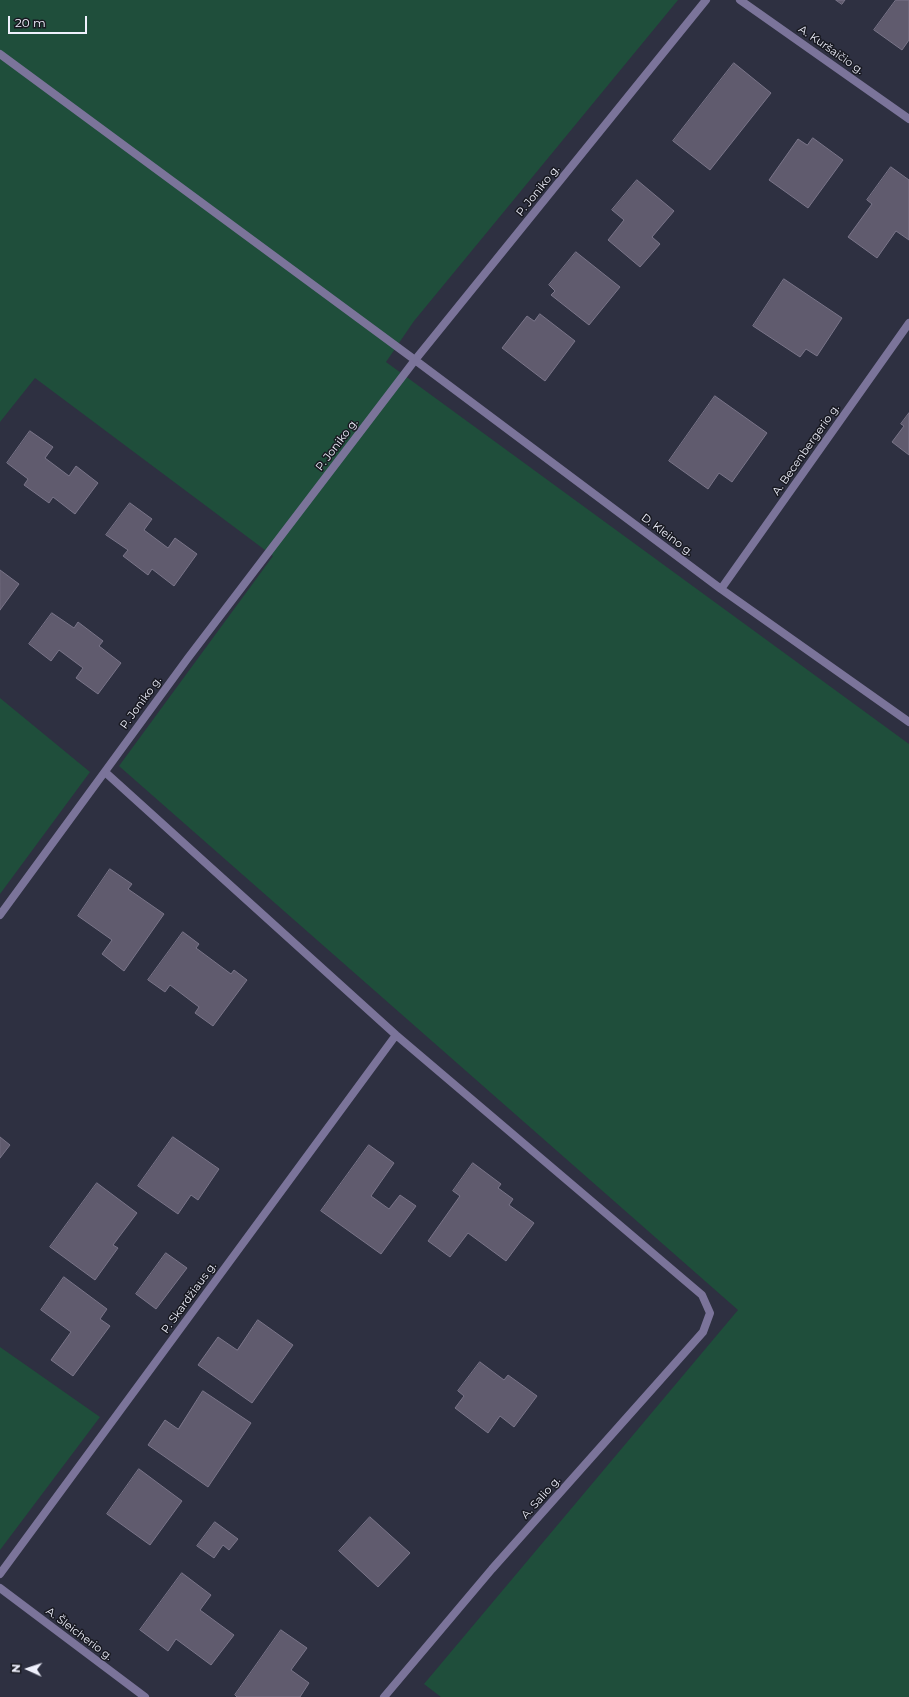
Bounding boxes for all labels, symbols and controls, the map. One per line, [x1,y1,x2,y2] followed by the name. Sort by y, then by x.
[10,8,89,34] scale bar
[15,15,46,30] text: 20 m
[796,23,866,77] street label: A. Kuršaičio g.
[513,163,563,219] street label: P. Joniko g.
[770,402,842,498] street label: A. Becenbergerio g.
[313,416,361,474] street label: P. Joniko g.
[638,511,696,559] street label: D. Kleino g.
[118,674,164,732] street label: P. Joniko g.
[159,1260,219,1336] street label: P. Skardžiaus g.
[519,1474,563,1522] street label: A. Salio g.
[43,1605,115,1663] street label: A. Šleicherio g.
[8,1649,48,1689] north arrow
[9,1664,23,1673] text: N

